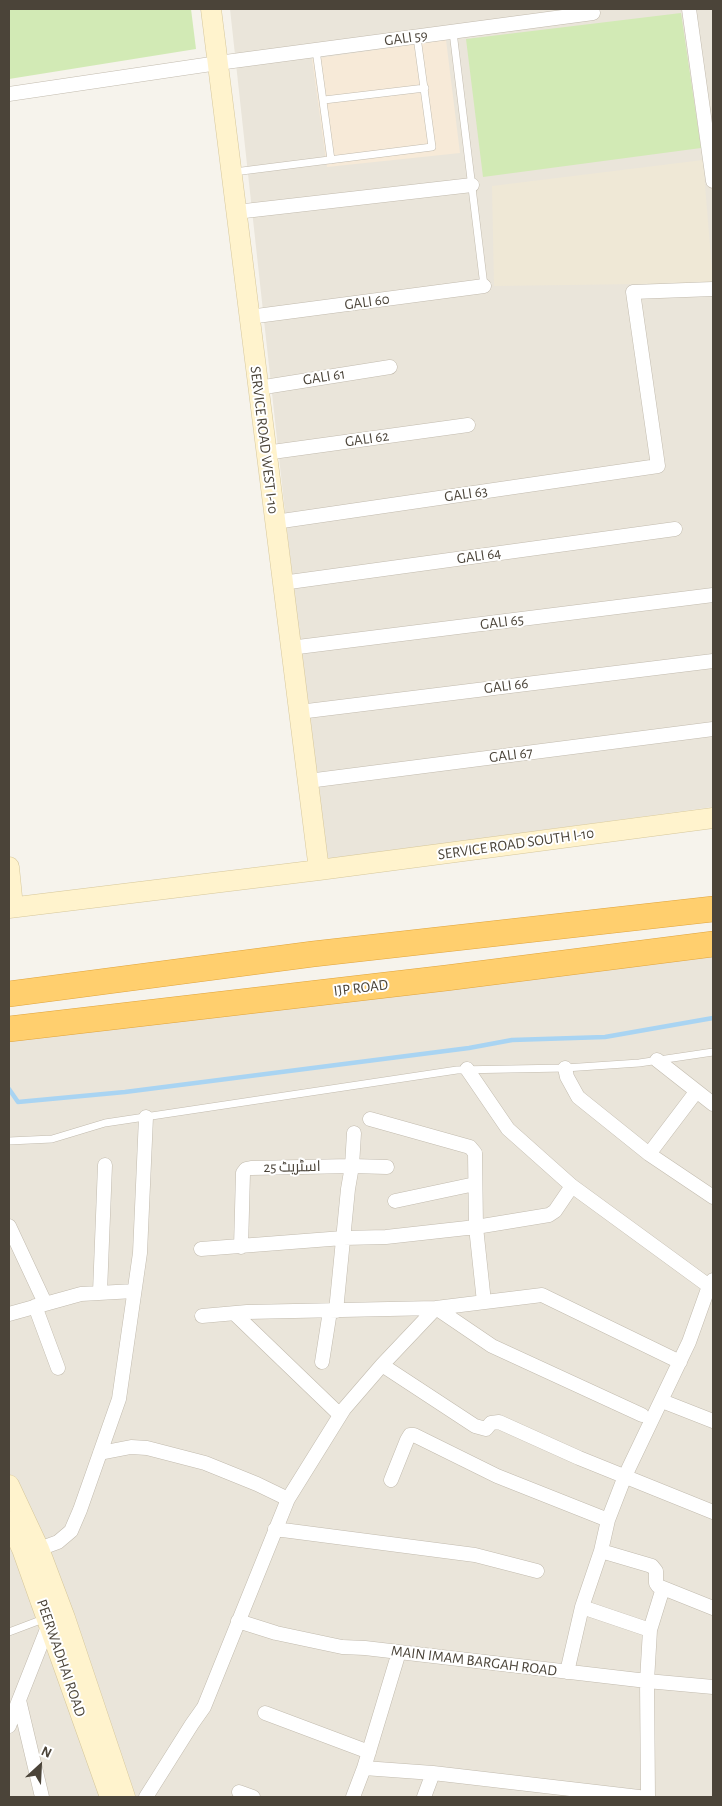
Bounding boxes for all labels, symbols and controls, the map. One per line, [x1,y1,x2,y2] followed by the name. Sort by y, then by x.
[383,26,429,50] street label: GALI 59
[343,290,391,314] street label: GALI 60
[246,365,282,515] street label: SERVICE ROAD WEST I-10
[302,365,346,389] street label: GALI 61
[344,427,390,451] street label: GALI 62
[443,482,489,506] street label: GALI 63
[456,544,502,568] street label: GALI 64
[479,610,525,634] street label: GALI 65
[483,674,529,698] street label: GALI 66
[488,743,534,767] street label: GALI 67
[437,824,595,864] street label: SERVICE ROAD SOUTH I-10
[333,976,389,1000] street label: IJP ROAD
[263,1158,321,1176] street label: اسٹریٹ 25
[32,1597,90,1719] street label: PEERWADHAI ROAD
[390,1642,558,1680] street label: MAIN IMAM BARGAH ROAD
[15,1741,65,1791] north arrow
[39,1744,54,1761] text: N

